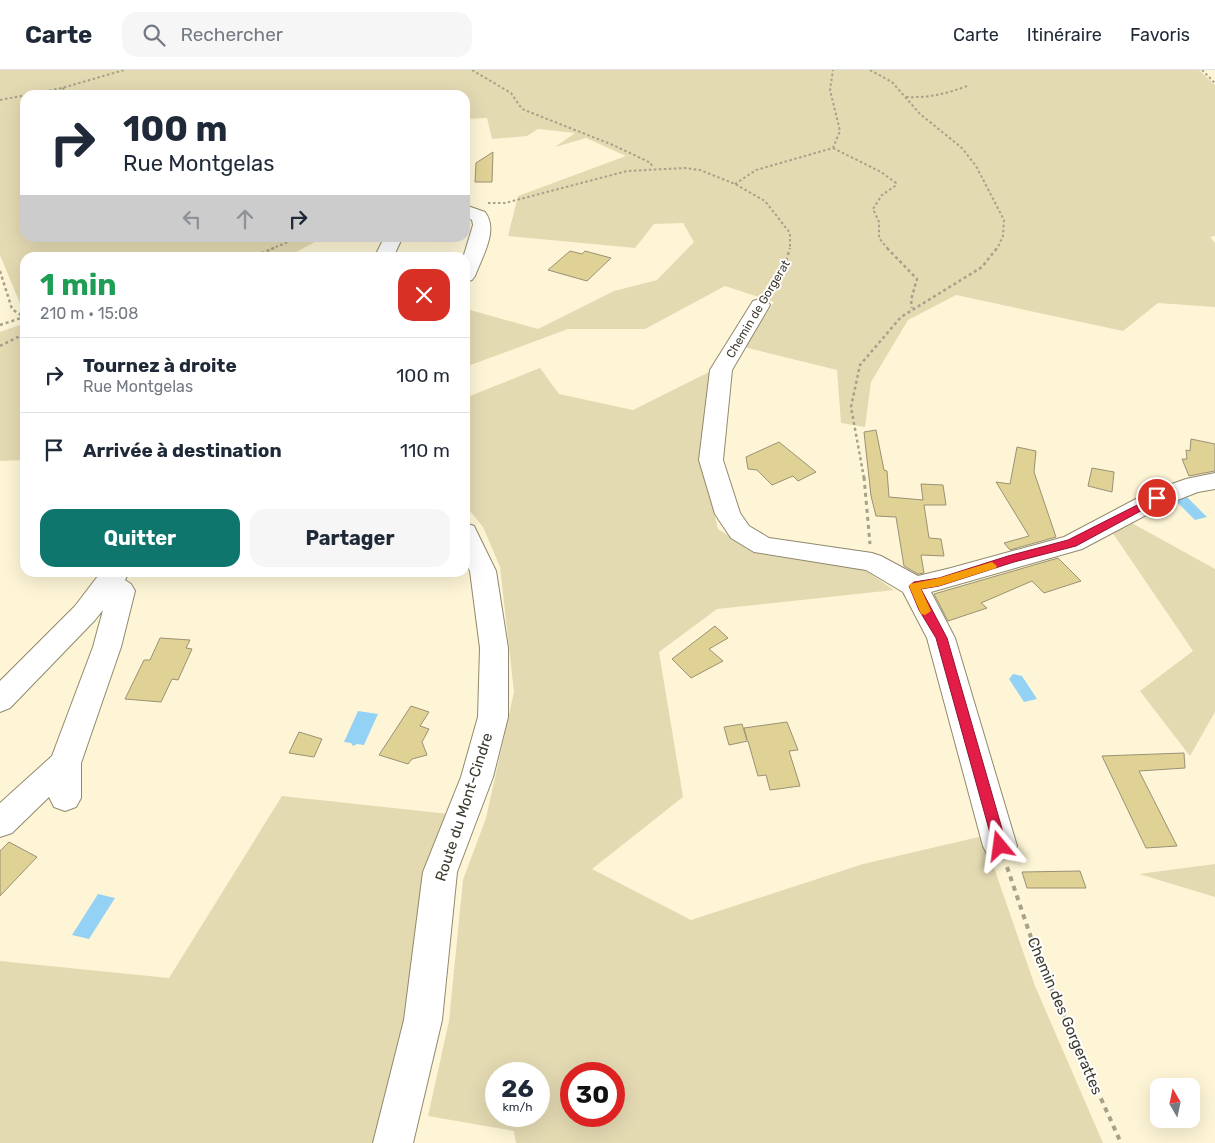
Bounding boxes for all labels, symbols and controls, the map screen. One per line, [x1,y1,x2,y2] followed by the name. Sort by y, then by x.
[122,12,472,57] search box
[25,21,92,49] text: Carte
[140,21,168,49] icon: search
[180,23,283,46] text: Rechercher
[953,24,999,46] text: Carte
[1027,24,1102,46] text: Itinéraire
[1130,24,1190,46] text: Favoris
[123,108,228,150] text: 100 m
[40,110,105,175] icon: right
[123,150,274,177] text: Rue Montgelas
[178,205,206,233] icon: left
[231,205,259,233] icon: ahead
[284,205,312,233] icon: right
[723,257,793,360] street label: Chemin de Gorgerat
[40,267,117,303] text: 1 min
[398,269,450,321] button: close
[40,304,138,323] text: 210 m · 15:08
[83,354,237,377] text: Tournez à droite
[40,361,68,389] icon: right
[396,364,450,387] text: 100 m
[83,377,193,396] text: Rue Montgelas
[40,436,68,464] icon: arrive
[83,439,282,462] text: Arrivée à destination
[400,439,450,462] text: 110 m
[1136,477,1178,519] pin
[1143,484,1171,512] icon: arrive
[40,509,240,567] button: Quitter
[250,509,450,567] button: Partager
[431,731,497,883] street label: Route du Mont-Cindre
[973,819,1025,871] position arrow
[1024,935,1106,1098] street label: Chemin des Gorgerattes
[560,1062,625,1127] speed limit sign: 30
[501,1074,534,1103] text: 26
[1150,1078,1200,1128] north arrow
[1150,1078,1200,1128] map controls
[503,1100,532,1114] text: km/h

